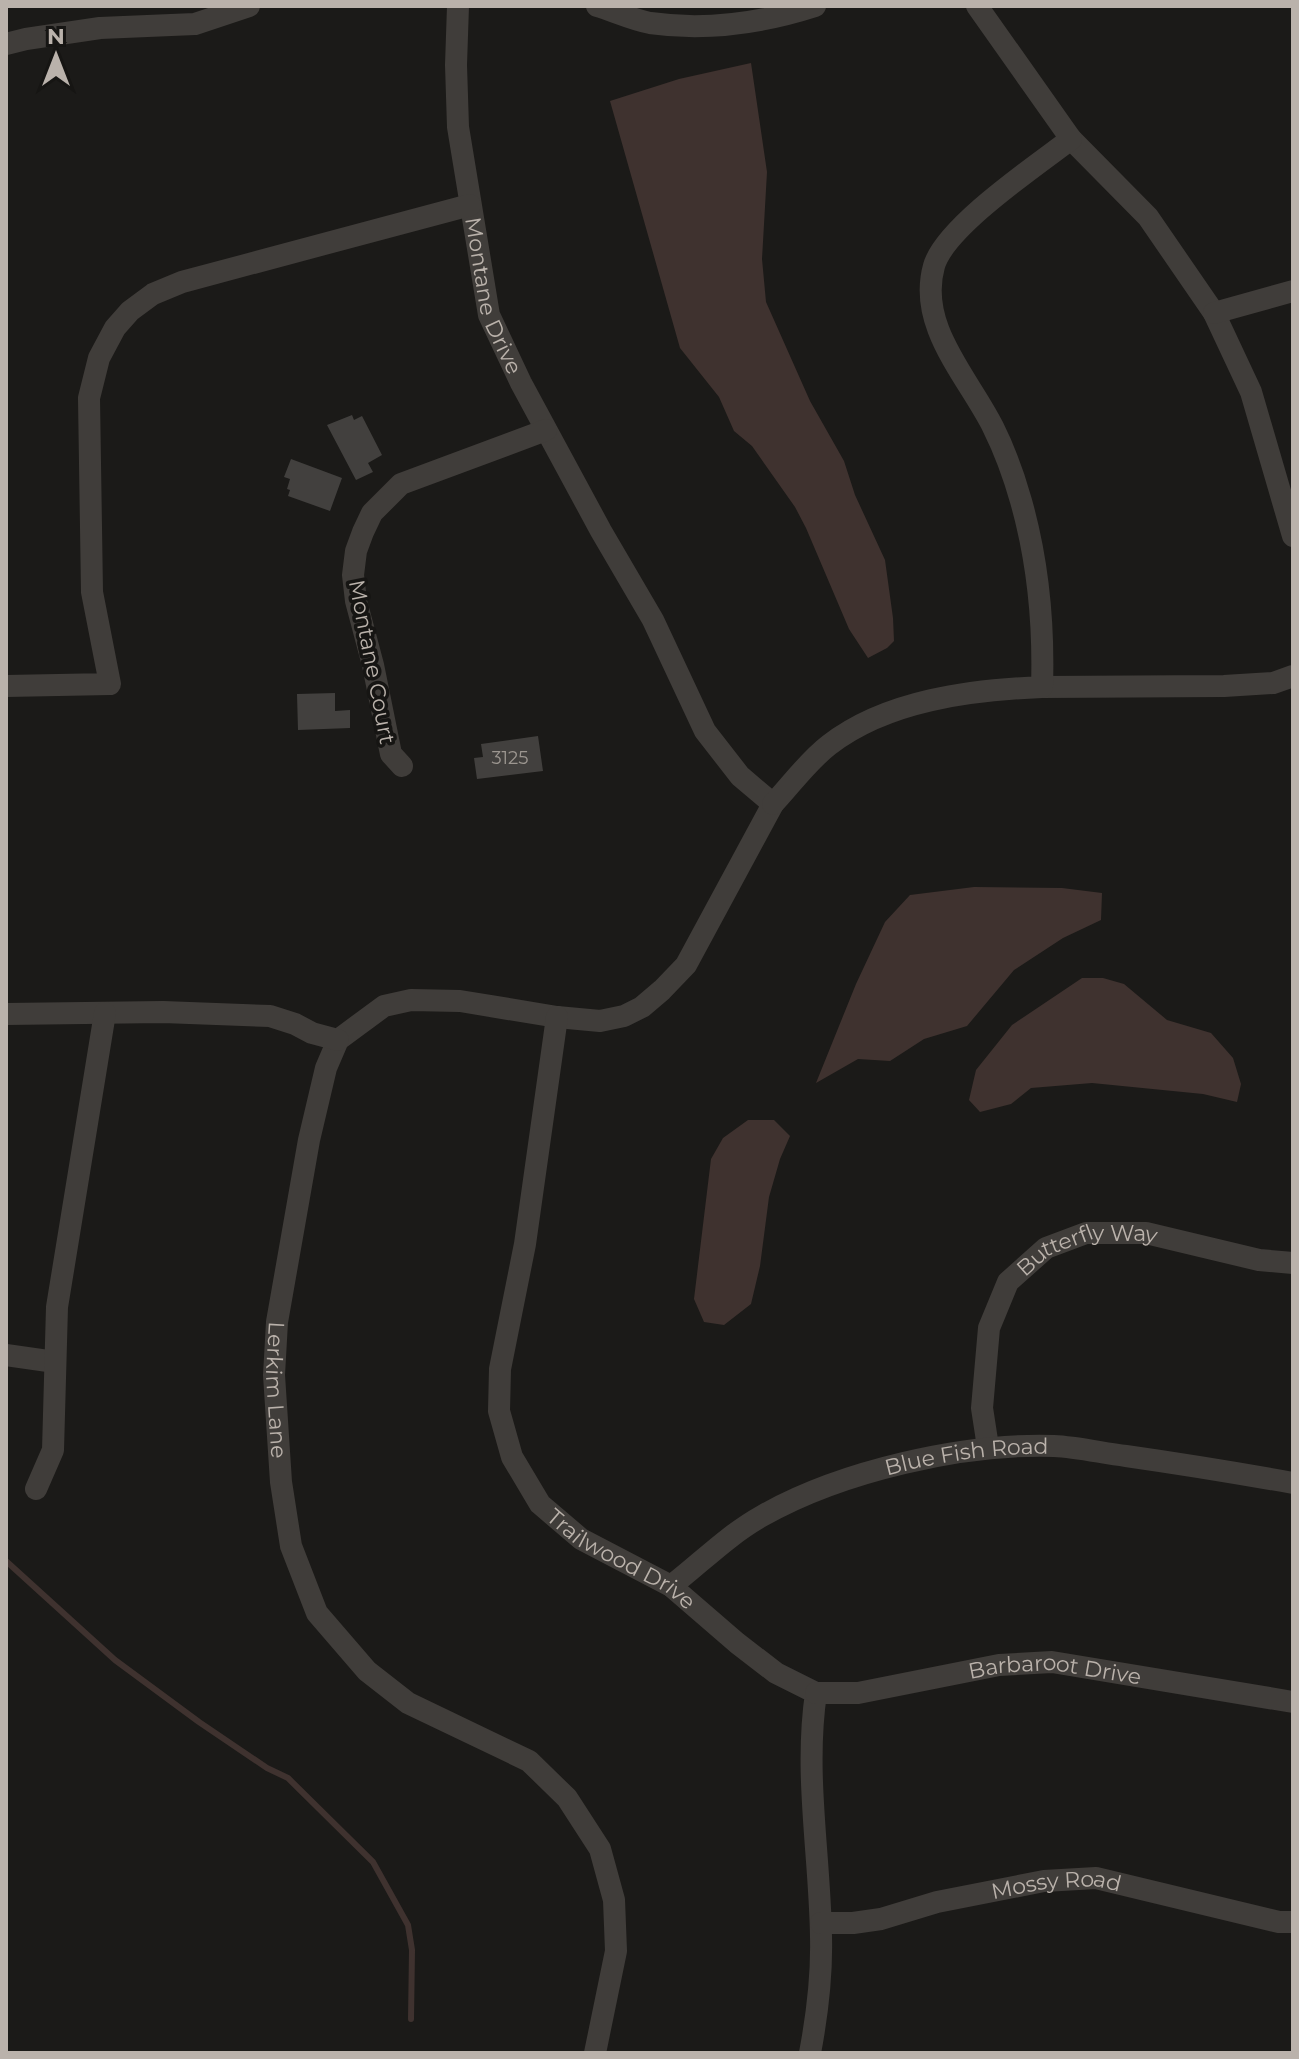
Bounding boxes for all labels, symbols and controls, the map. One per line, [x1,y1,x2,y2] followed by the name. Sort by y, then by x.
[16,16,96,96] north arrow
[47,23,65,50] text: N
[460,215,528,378] street label: Montane Drive
[343,578,401,747] street label: Montane Court
[491,747,529,769] house number: 3125
[1011,1218,1161,1282] street label: Butterfly Way
[261,1321,293,1459] street label: Lerkim Lane
[882,1432,1049,1481] street label: Blue Fish Road
[542,1503,701,1615] street label: Trailwood Drive
[966,1648,1143,1690] street label: Barbaroot Drive
[989,1864,1124,1905] street label: Mossy Road

